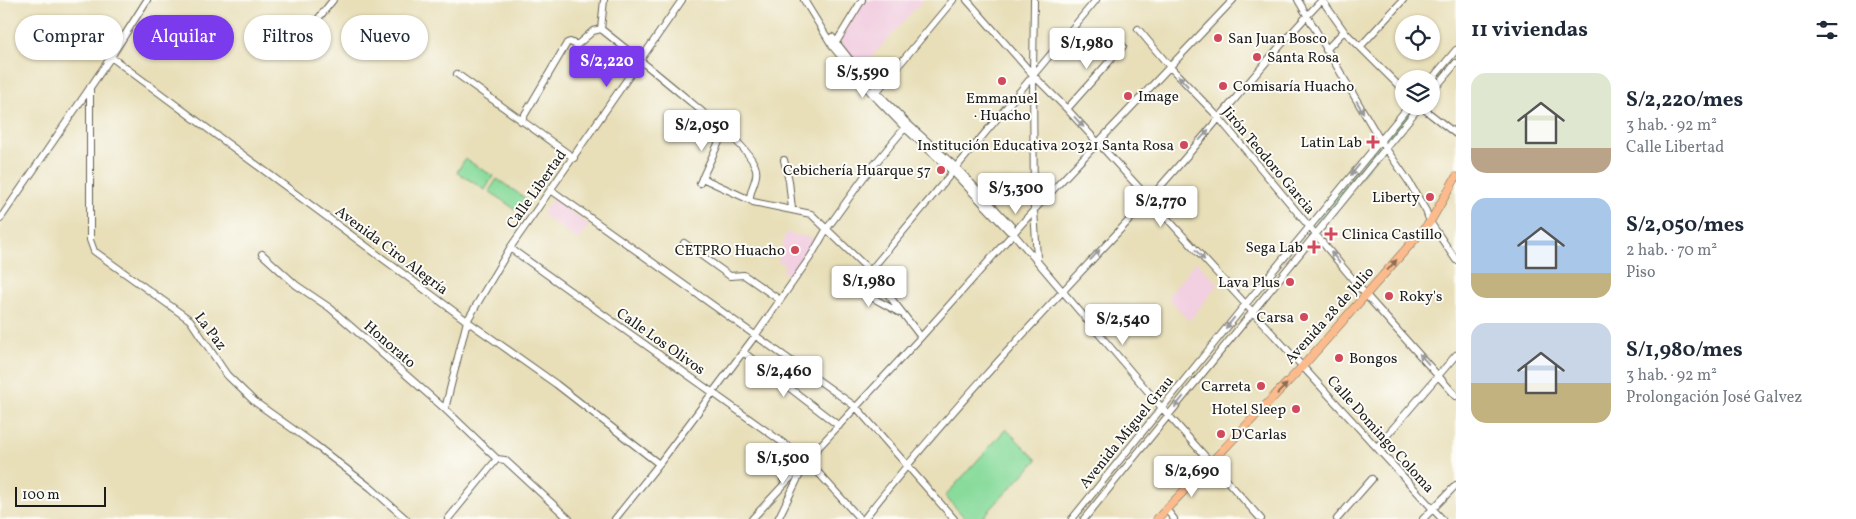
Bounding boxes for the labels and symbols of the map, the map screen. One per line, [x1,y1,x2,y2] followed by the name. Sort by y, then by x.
[1041,28,1133,70] pin: S/1,980
[1228,29,1327,50] place label: San Juan Bosco
[1212,32,1224,44] marker: San Juan Bosco
[561,46,653,88] pin: S/2,220
[1267,48,1339,69] place label: Santa Rosa
[1251,51,1263,63] marker: Santa Rosa
[817,56,909,99] pin: S/5,590
[996,75,1008,87] marker: Emmanuel · Huacho
[1177,75,1189,87] one-way arrow
[1233,77,1354,98] place label: Comisaría Huacho
[1217,80,1229,92] marker: Comisaría Huacho
[1138,87,1179,108] place label: Image
[966,89,1038,127] place label: Emmanuel · Huacho
[1122,90,1134,102] marker: Image
[1356,99,1364,114] one-way arrow
[1216,102,1319,219] street label: Jirón Teodoro Garcia
[656,110,748,152] pin: S/2,050
[1074,116,1085,129] one-way arrow
[1199,128,1210,141] one-way arrow
[1301,133,1362,154] place label: Latin Lab
[1366,135,1380,149] marker: Latin Lab
[917,136,1174,157] place label: Institución Educativa 20321 Santa Rosa
[1178,139,1190,151] marker: Institución Educativa 20321 Santa Rosa
[502,146,572,234] street label: Calle Libertad
[783,161,931,182] place label: Cebichería Huarque 57
[935,164,947,176] marker: Cebichería Huarque 57
[1350,164,1361,177] one-way arrow
[970,172,1062,215] pin: S/3,300
[1115,186,1207,228] pin: S/2,770
[1372,188,1420,209] place label: Liberty
[1424,191,1436,203] marker: Liberty
[330,202,452,301] street label: Avenida Ciro Alegría
[1342,225,1442,246] place label: Clinica Castillo
[1324,227,1338,241] marker: Clinica Castillo
[1245,238,1303,259] place label: Sega Lab
[1307,240,1321,254] marker: Sega Lab
[675,241,785,262] place label: CETPRO Huacho
[789,244,801,256] marker: CETPRO Huacho
[1089,249,1101,261] one-way arrow
[1195,249,1206,262] one-way arrow
[1329,251,1340,264] one-way arrow
[1387,258,1398,271] one-way arrow
[1281,263,1380,369] street label: Avenida 28 de Julio
[823,266,915,308] pin: S/1,980
[1218,273,1280,294] place label: Lava Plus
[1284,276,1296,288] marker: Lava Plus
[1399,287,1442,308] place label: Roky's
[1383,290,1395,302] marker: Roky's
[611,304,709,381] street label: Calle Los Olivos
[1077,304,1169,346] pin: S/2,540
[1257,308,1294,329] place label: Carsa
[189,309,231,355] street label: La Paz
[1298,311,1310,323] marker: Carsa
[1225,316,1236,329] one-way arrow
[358,317,420,374] street label: Honorato
[1349,349,1397,370] place label: Bongos
[1333,352,1345,364] marker: Bongos
[1418,353,1430,365] one-way arrow
[738,356,830,398] pin: S/2,460
[1075,372,1179,494] street label: Avenida Miguel Grau
[1321,372,1438,498] street label: Calle Domingo Coloma
[1201,377,1251,398] place label: Carreta
[1255,380,1267,392] marker: Carreta
[1276,383,1288,395] one-way arrow
[1174,395,1185,408] one-way arrow
[1211,400,1286,421] place label: Hotel Sleep
[1290,403,1302,415] marker: Hotel Sleep
[1231,425,1287,446] place label: D'Carlas
[1215,428,1227,440] marker: D'Carlas
[737,442,829,485] pin: S/1,500
[1146,456,1238,498] pin: S/2,690
[15,484,106,507] scale bar

